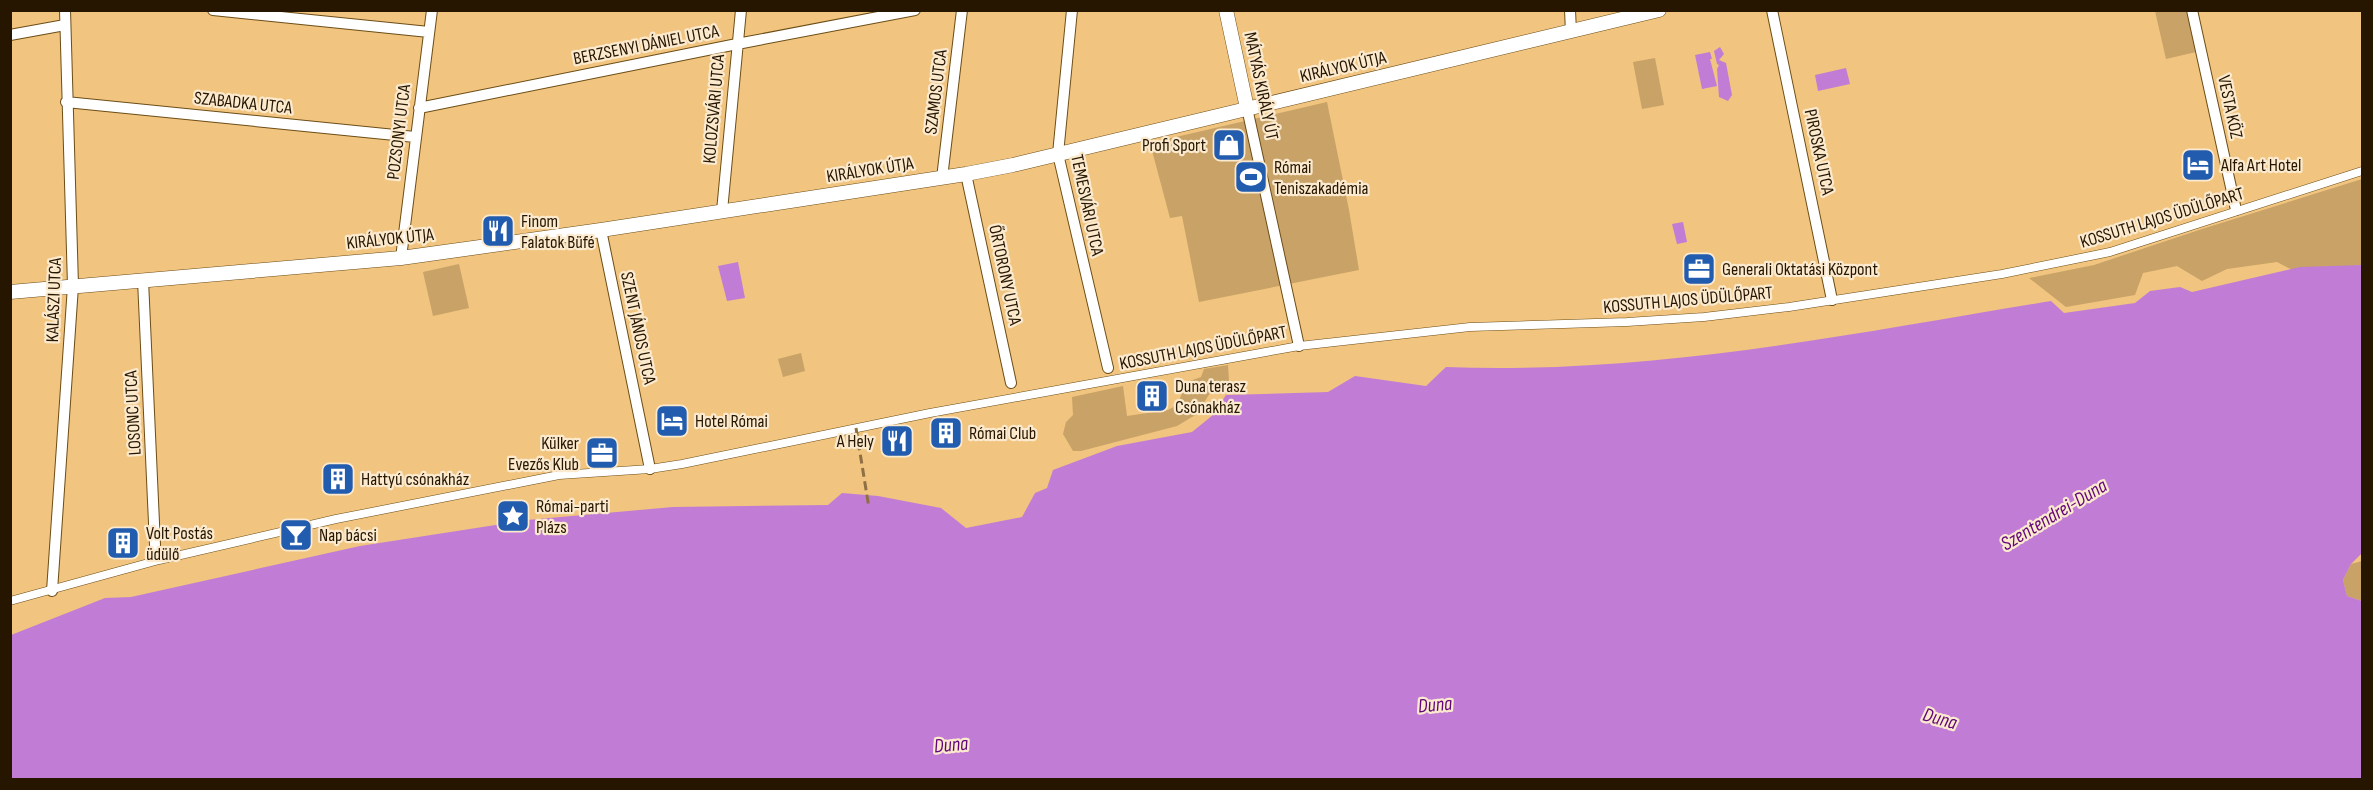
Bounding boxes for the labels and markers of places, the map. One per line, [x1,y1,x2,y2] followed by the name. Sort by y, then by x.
[1211,127,1247,163] shop icon: Profi Sport
[1142,135,1207,156] place label: Profi Sport
[2180,147,2216,183] hotel icon: Alfa Art Hotel
[2220,155,2301,176] place label: Alfa Art Hotel
[1274,157,1368,199] place label: Római Teniszakadémia
[1233,159,1269,195] sports icon: Római Teniszakadémia
[521,211,595,253] place label: Finom Falatok Büfé
[480,213,516,249] restaurant icon: Finom Falatok Büfé
[1681,251,1717,287] office icon: Generali Oktatási Központ
[1722,259,1878,280] place label: Generali Oktatási Központ
[1175,376,1246,418] place label: Duna terasz Csónakház
[1134,378,1170,414] building icon: Duna terasz Csónakház
[654,403,690,439] hotel icon: Hotel Római
[695,411,768,432] place label: Hotel Római
[928,415,964,451] building icon: Római Club
[879,423,915,459] restaurant icon: A Hely
[969,423,1036,444] place label: Római Club
[836,431,874,452] place label: A Hely
[508,433,579,475] place label: Külker Evezős Klub
[584,435,620,471] office icon: Külker Evezős Klub
[320,461,356,497] building icon: Hattyú csónakház
[361,469,470,490] place label: Hattyú csónakház
[536,496,609,538] place label: Római-parti Plázs
[495,498,531,534] place icon: Római-parti Plázs
[278,517,314,553] bar icon: Nap bácsi
[146,523,213,565] place label: Volt Postás üdülő
[105,525,141,561] building icon: Volt Postás üdülő
[319,525,377,546] place label: Nap bácsi

